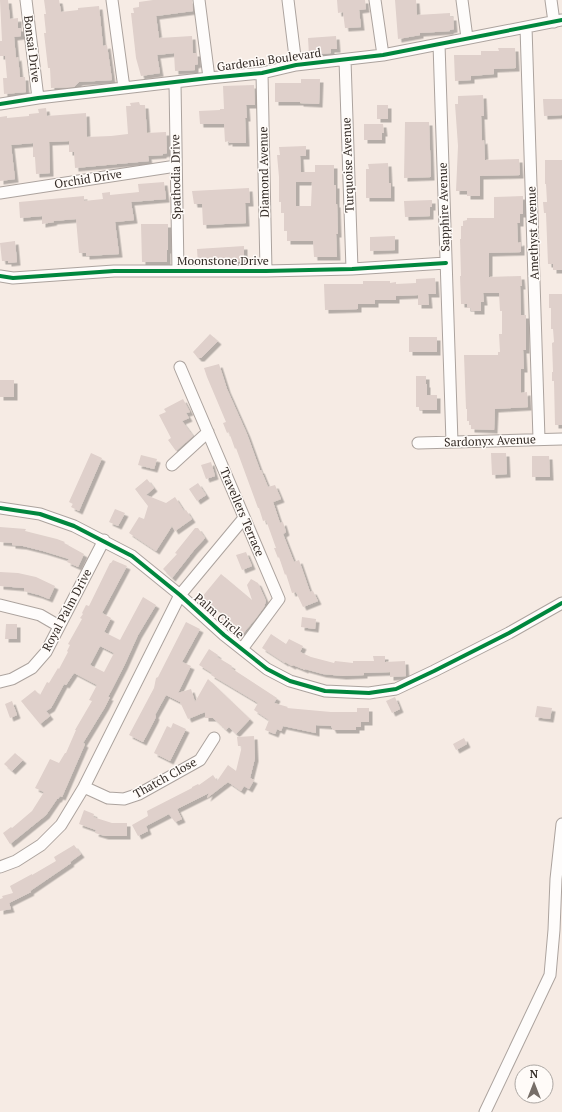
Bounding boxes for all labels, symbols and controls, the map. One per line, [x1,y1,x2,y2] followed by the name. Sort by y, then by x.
[21,14,44,83] street label: Bonsai Drive
[216,45,322,74] street label: Gardenia Boulevard
[338,117,357,213] street label: Turquoise Avenue
[255,126,272,218] street label: Diamond Avenue
[167,134,184,220] street label: Spathodia Drive
[434,162,453,252] street label: Sapphire Avenue
[53,166,123,191] street label: Orchid Drive
[523,186,542,280] street label: Amethyst Avenue
[177,253,269,268] street label: Moonstone Drive
[444,431,536,450] street label: Sardonyx Avenue
[217,465,268,558] street label: Travellers Terrace
[39,566,95,654] street label: Royal Palm Drive
[191,590,247,641] street label: Palm Circle
[131,754,199,801] street label: Thatch Close
[514,1064,554,1104] north arrow
[530,1067,539,1081] text: N

